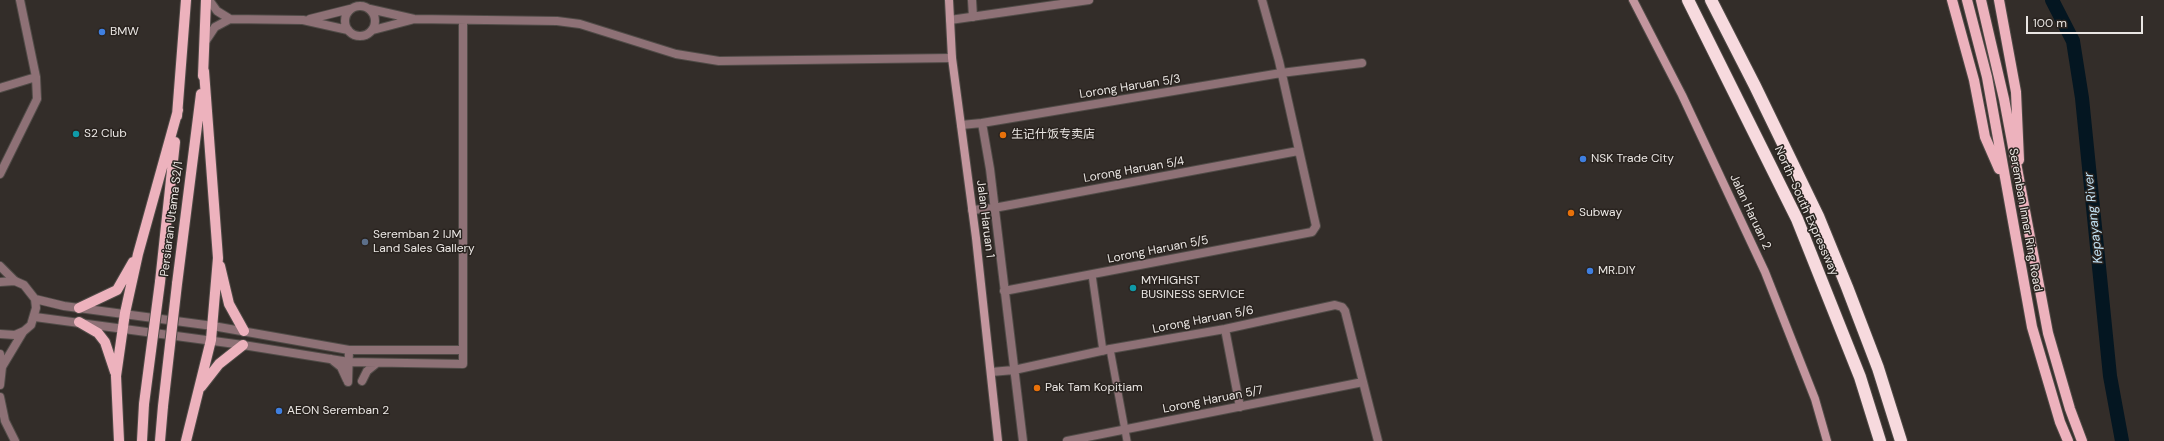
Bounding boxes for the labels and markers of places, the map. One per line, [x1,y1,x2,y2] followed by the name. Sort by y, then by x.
[110,25,139,39] place label: BMW
[97,27,107,37] marker: BMW
[84,127,127,141] place label: S2 Club
[1011,128,1095,142] place label: 生记什饭专卖店
[71,129,81,139] marker: S2 Club
[998,130,1008,140] marker: 生记什饭专卖店
[1591,152,1674,166] place label: NSK Trade City
[1578,154,1588,164] marker: NSK Trade City
[1579,206,1622,220] place label: Subway
[1566,208,1576,218] marker: Subway
[373,228,475,256] place label: Seremban 2 IJM Land Sales Gallery
[360,237,370,247] marker: Seremban 2 IJM Land Sales Gallery
[1598,264,1636,278] place label: MR.DIY
[1585,266,1595,276] marker: MR.DIY
[1141,274,1245,302] place label: MYHIGHST BUSINESS SERVICE
[1128,283,1138,293] marker: MYHIGHST BUSINESS SERVICE
[1045,381,1143,395] place label: Pak Tam Kopitiam
[1032,383,1042,393] marker: Pak Tam Kopitiam
[287,404,389,418] place label: AEON Seremban 2
[274,406,284,416] marker: AEON Seremban 2

